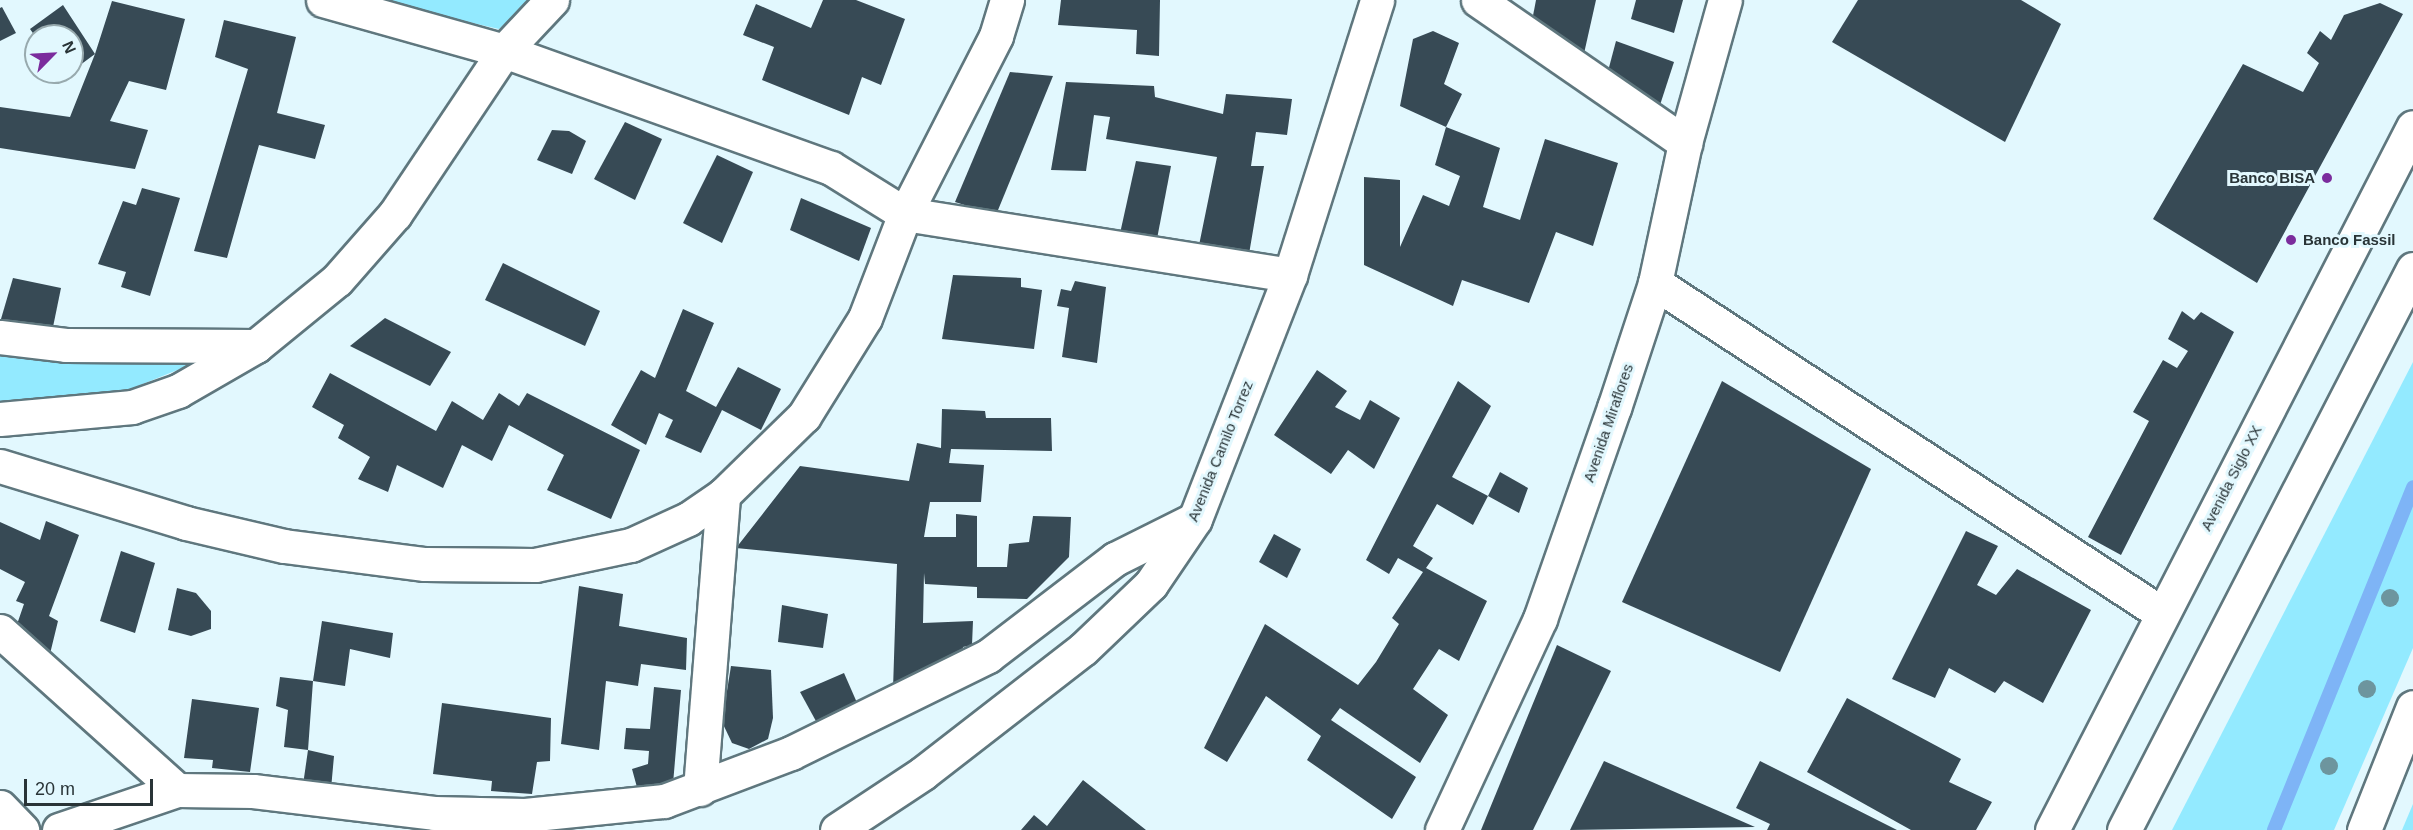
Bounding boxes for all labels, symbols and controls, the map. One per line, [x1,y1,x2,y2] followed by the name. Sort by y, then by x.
[24,24,84,84] north arrow
[59,39,79,56] text: N
[2229,169,2315,187] place label: Banco BISA
[2320,171,2334,185] marker: Banco BISA
[2303,231,2396,249] place label: Banco Fassil
[2284,233,2298,247] marker: Banco Fassil
[1579,361,1637,485] street label: Avenida Miraflores
[1183,378,1257,524] street label: Avenida Camilo Torrez
[2197,422,2265,534] street label: Avenida Siglo XX
[27,767,156,805] scale bar
[35,779,75,799] text: 20 m

